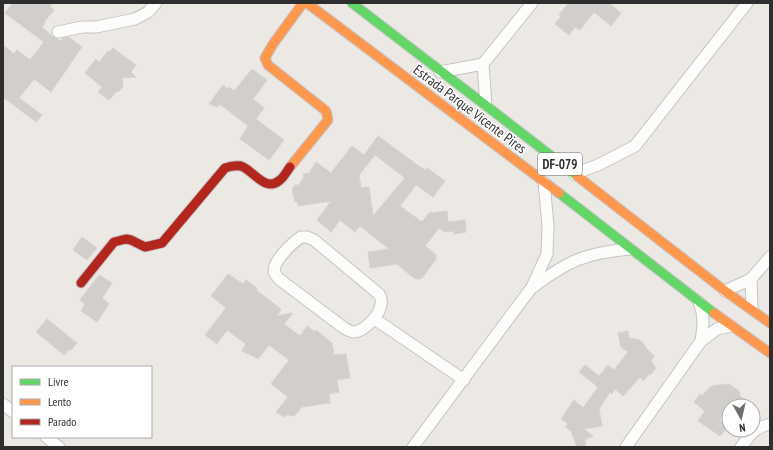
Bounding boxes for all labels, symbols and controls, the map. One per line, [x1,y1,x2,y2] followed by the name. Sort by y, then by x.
[410,61,530,158] street label: Estrada Parque Vicente Pires
[538,153,582,175] road number: DF-079
[12,366,152,438] legend
[48,374,69,389] text: Livre
[48,394,71,409] text: Lento
[721,398,761,438] north arrow
[48,414,76,429] text: Parado
[738,421,746,435] text: N

